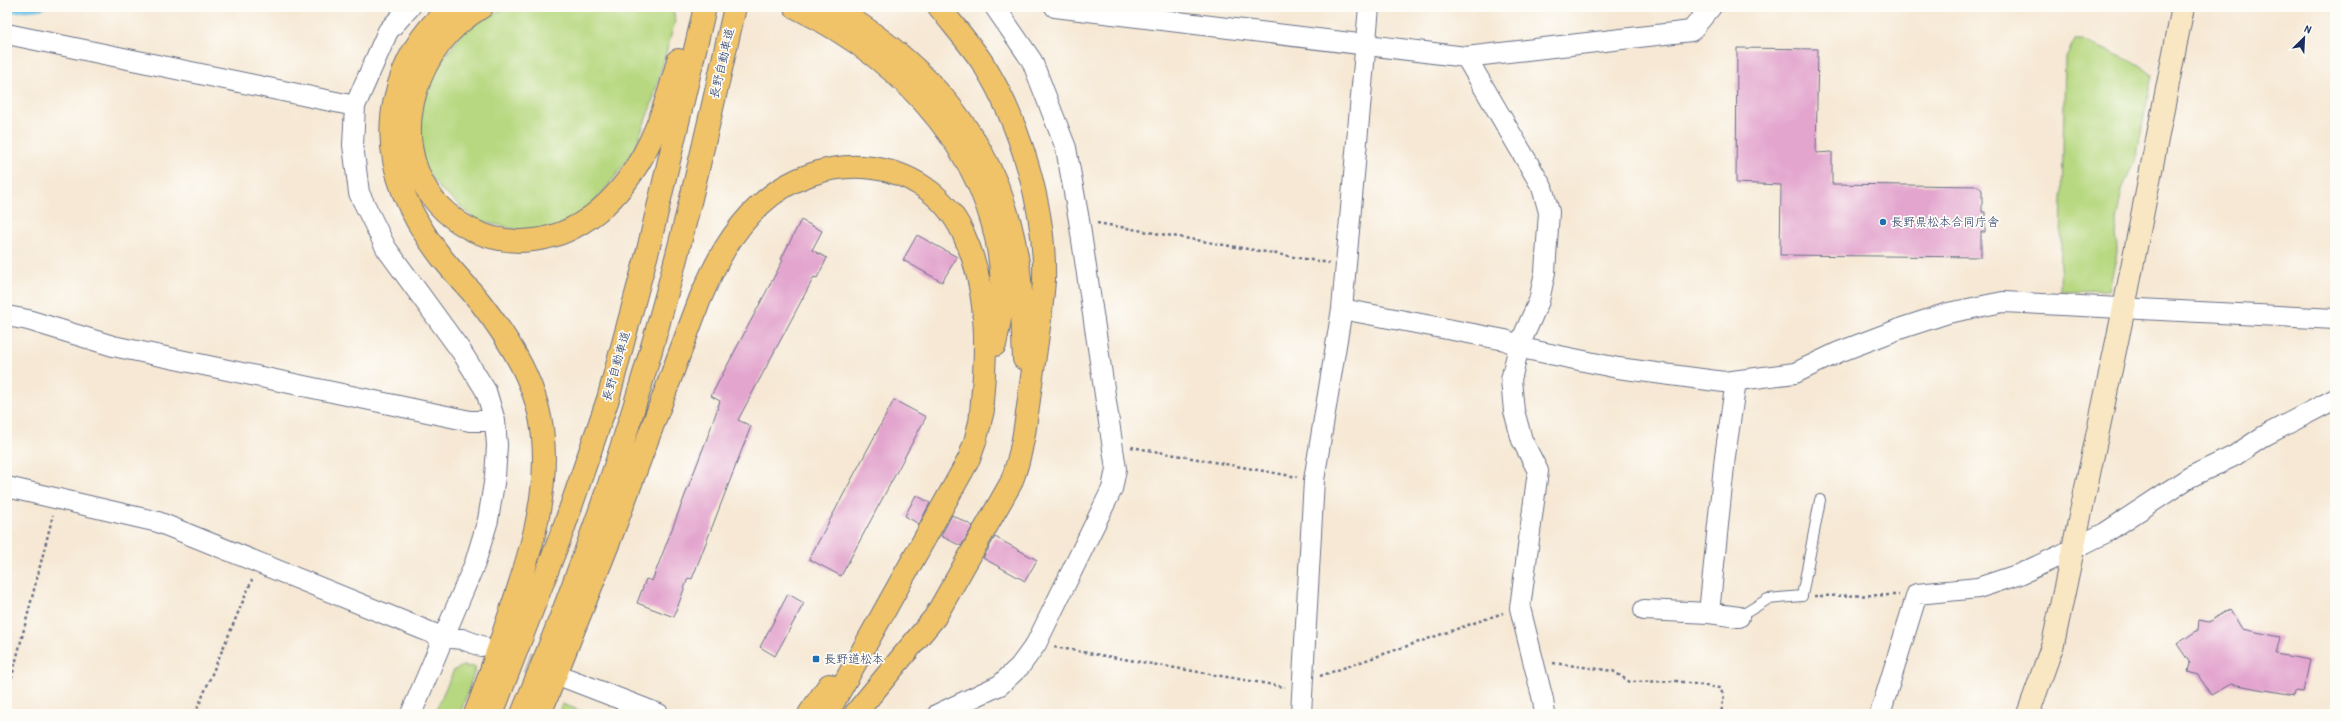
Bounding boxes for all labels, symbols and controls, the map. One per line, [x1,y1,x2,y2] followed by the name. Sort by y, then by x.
[2284,18,2324,58] north arrow
[2303,21,2314,37] text: N
[705,26,738,100] street label: 長野自動車道
[1891,213,1999,230] place label: 長野県松本合同庁舎
[1878,217,1888,227] marker: 長野県松本合同庁舎
[597,329,634,403] street label: 長野自動車道
[824,650,884,667] place label: 長野道松本
[811,654,821,664] marker: 長野道松本

